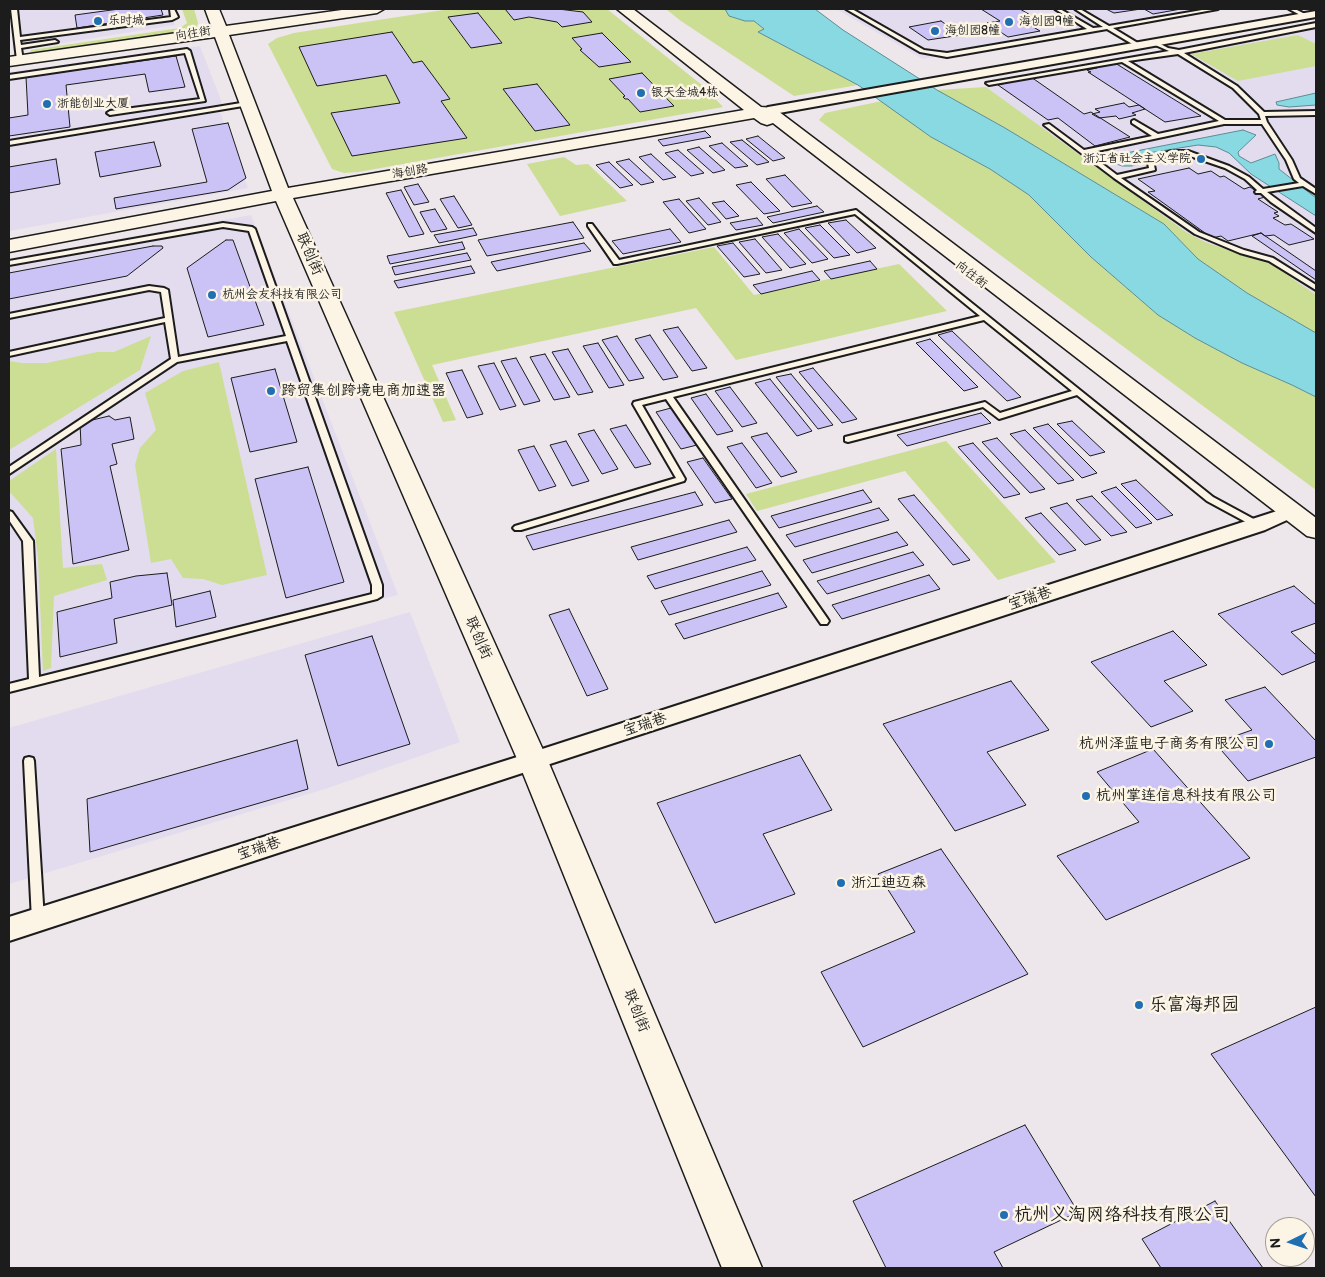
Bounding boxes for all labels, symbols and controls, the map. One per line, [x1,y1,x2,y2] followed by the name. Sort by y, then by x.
[108,14,144,28] place label: 乐时城
[92,15,104,27] marker: 乐时城
[1019,15,1074,29] place label: 海创园9幢
[1003,16,1015,28] marker: 海创园9幢
[174,24,212,44] street label: 向往街
[945,24,1000,38] place label: 海创园8幢
[929,25,941,37] marker: 海创园8幢
[651,86,718,100] place label: 银天金城4栋
[635,87,647,99] marker: 银天金城4栋
[57,97,129,111] place label: 浙能创业大厦
[41,98,53,110] marker: 浙能创业大厦
[1083,152,1191,166] place label: 浙江省社会主义学院
[1195,153,1207,165] marker: 浙江省社会主义学院
[391,162,429,182] street label: 海创路
[292,230,326,278] street label: 联创街
[952,258,990,292] street label: 向往街
[222,288,342,302] place label: 杭州会友科技有限公司
[206,289,218,301] marker: 杭州会友科技有限公司
[281,382,446,400] place label: 跨贸集创跨境电商加速器
[265,385,277,397] marker: 跨贸集创跨境电商加速器
[1006,583,1054,615] street label: 宝瑞巷
[461,614,495,662] street label: 联创街
[621,709,669,741] street label: 宝瑞巷
[1079,735,1259,753] place label: 杭州泽蓝电子商务有限公司
[1263,738,1275,750] marker: 杭州泽蓝电子商务有限公司
[1096,787,1276,805] place label: 杭州掌连信息科技有限公司
[1080,790,1092,802] marker: 杭州掌连信息科技有限公司
[235,833,283,865] street label: 宝瑞巷
[851,874,926,892] place label: 浙江迪迈森
[835,877,847,889] marker: 浙江迪迈森
[619,987,653,1035] street label: 联创街
[1149,994,1239,1016] place label: 乐富海邦园
[1133,999,1145,1011] marker: 乐富海邦园
[1014,1204,1230,1226] place label: 杭州义淘网络科技有限公司
[998,1209,1010,1221] marker: 杭州义淘网络科技有限公司
[1265,1217,1315,1267] north arrow
[1267,1237,1284,1249] text: N

